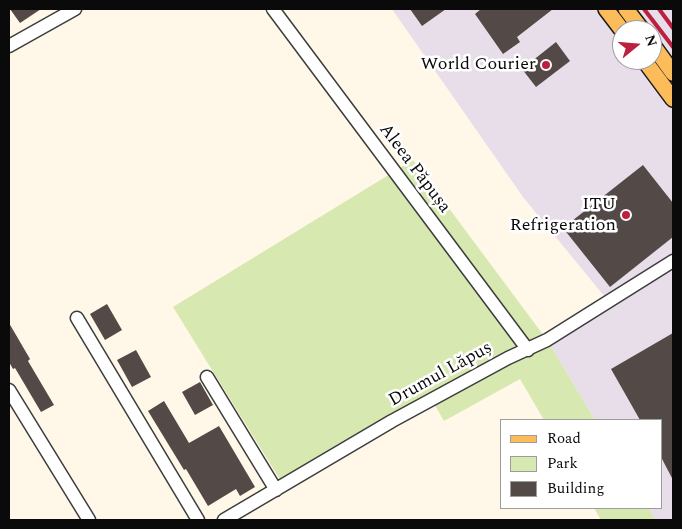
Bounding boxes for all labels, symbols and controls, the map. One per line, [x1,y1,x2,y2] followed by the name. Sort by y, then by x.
[612,20,662,70] north arrow
[639,32,663,49] text: N
[420,54,536,76] place label: World Courier
[540,59,552,71] marker: World Courier
[373,120,455,218] street label: Aleea Păpușa
[510,194,616,236] place label: ITU Refrigeration
[620,209,632,221] marker: ITU Refrigeration
[386,338,496,412] street label: Drumul Lăpuș
[500,419,662,509] legend
[547,427,581,450] text: Road
[547,452,578,475] text: Park
[547,477,604,500] text: Building

